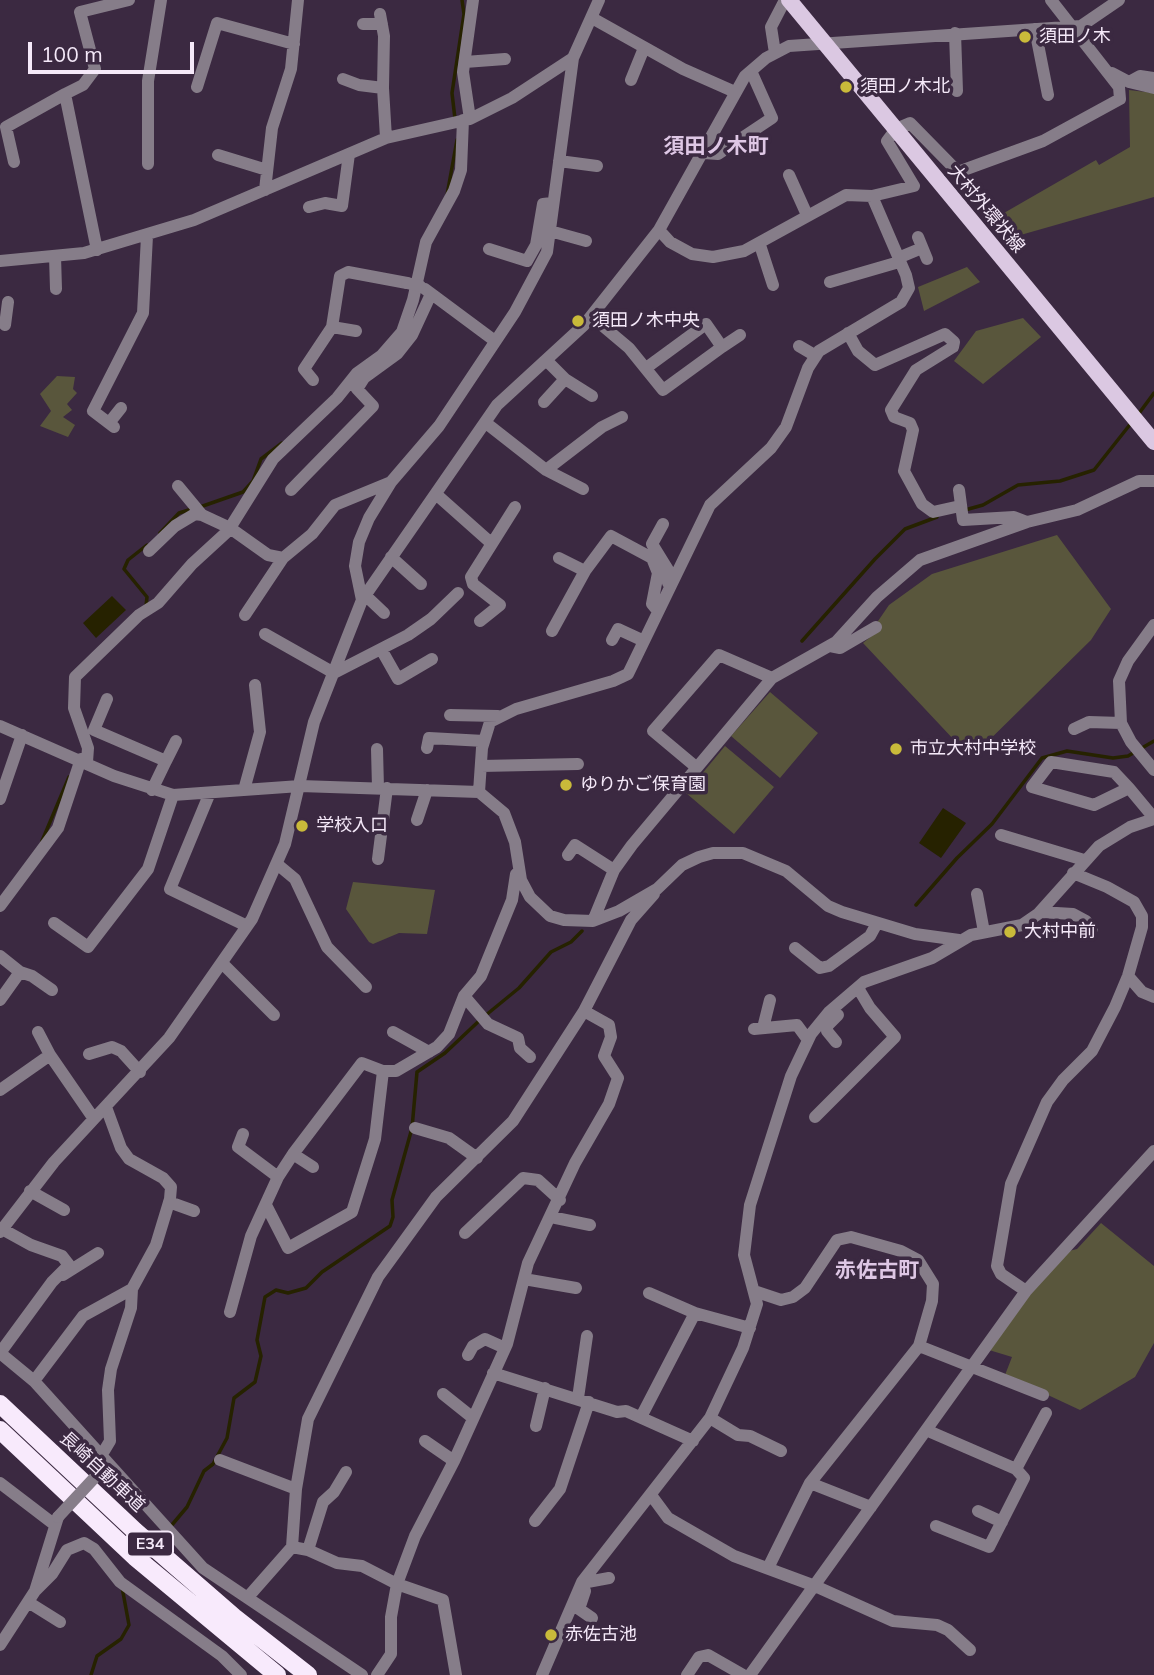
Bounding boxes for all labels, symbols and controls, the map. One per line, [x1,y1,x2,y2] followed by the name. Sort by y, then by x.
[1039,26,1111,48] place label: 須田ノ木
[32,28,198,72] scale bar
[1017,29,1033,45] marker: 須田ノ木
[41,41,103,67] text: 100 m
[860,76,950,98] place label: 須田ノ木北
[838,79,854,95] marker: 須田ノ木北
[664,134,768,160] district label: 須田ノ木町
[943,161,1029,257] street label: 大村外環状線
[592,310,700,332] place label: 須田ノ木中央
[570,313,586,329] marker: 須田ノ木中央
[910,738,1036,760] place label: 市立大村中学校
[888,741,904,757] marker: 市立大村中学校
[580,774,706,796] place label: ゆりかご保育園
[558,777,574,793] marker: ゆりかご保育園
[316,815,388,837] place label: 学校入口
[294,818,310,834] marker: 学校入口
[1024,921,1096,943] place label: 大村中前
[1002,924,1018,940] marker: 大村中前
[835,1258,919,1284] district label: 赤佐古町
[55,1427,149,1517] street label: 長崎自動車道
[127,1532,173,1556] road number: E34
[565,1624,637,1646] place label: 赤佐古池
[543,1627,559,1643] marker: 赤佐古池

